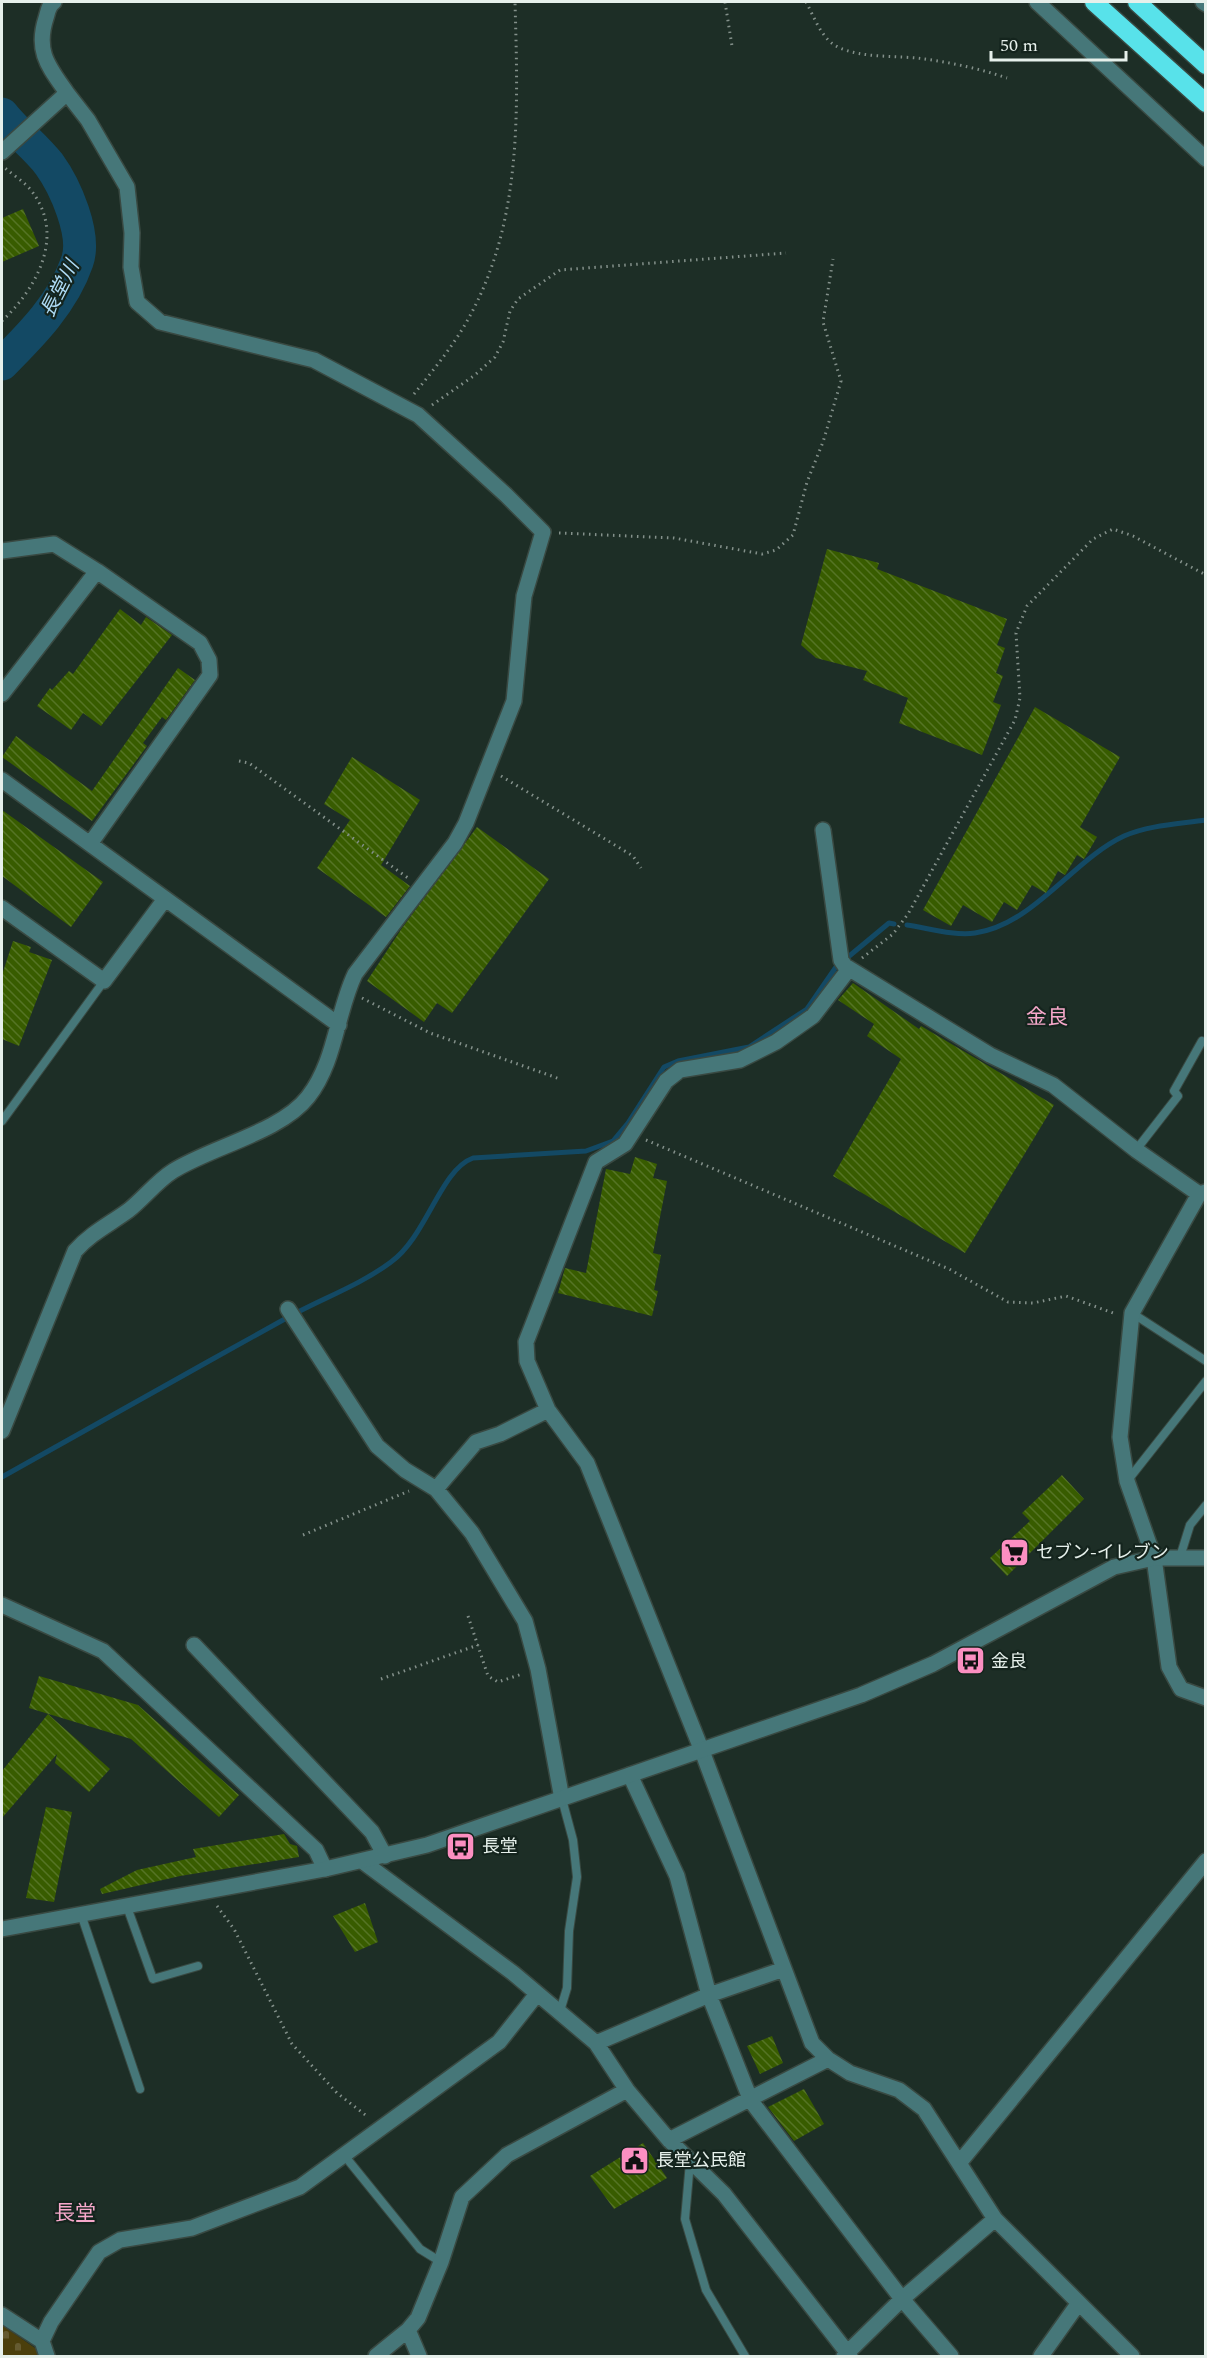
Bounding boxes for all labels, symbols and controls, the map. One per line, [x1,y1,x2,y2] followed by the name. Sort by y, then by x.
[991,24,1126,62] scale bar
[1000,32,1038,59] text: 50 m
[33,254,88,323] water label: 長堂川
[1026,1002,1068,1034] district label: 金良
[999,1536,1031,1568] supermarket icon: セブン-イレブン
[1036,1539,1169,1566] place label: セブン-イレブン
[954,1645,986,1677] bus stop icon: 金良
[991,1648,1027,1675] place label: 金良
[445,1830,477,1862] bus stop icon: 長堂
[482,1833,518,1860] place label: 長堂
[619,2144,651,2176] public building icon: 長堂公民館
[656,2147,746,2174] place label: 長堂公民館
[54,2198,96,2230] district label: 長堂

